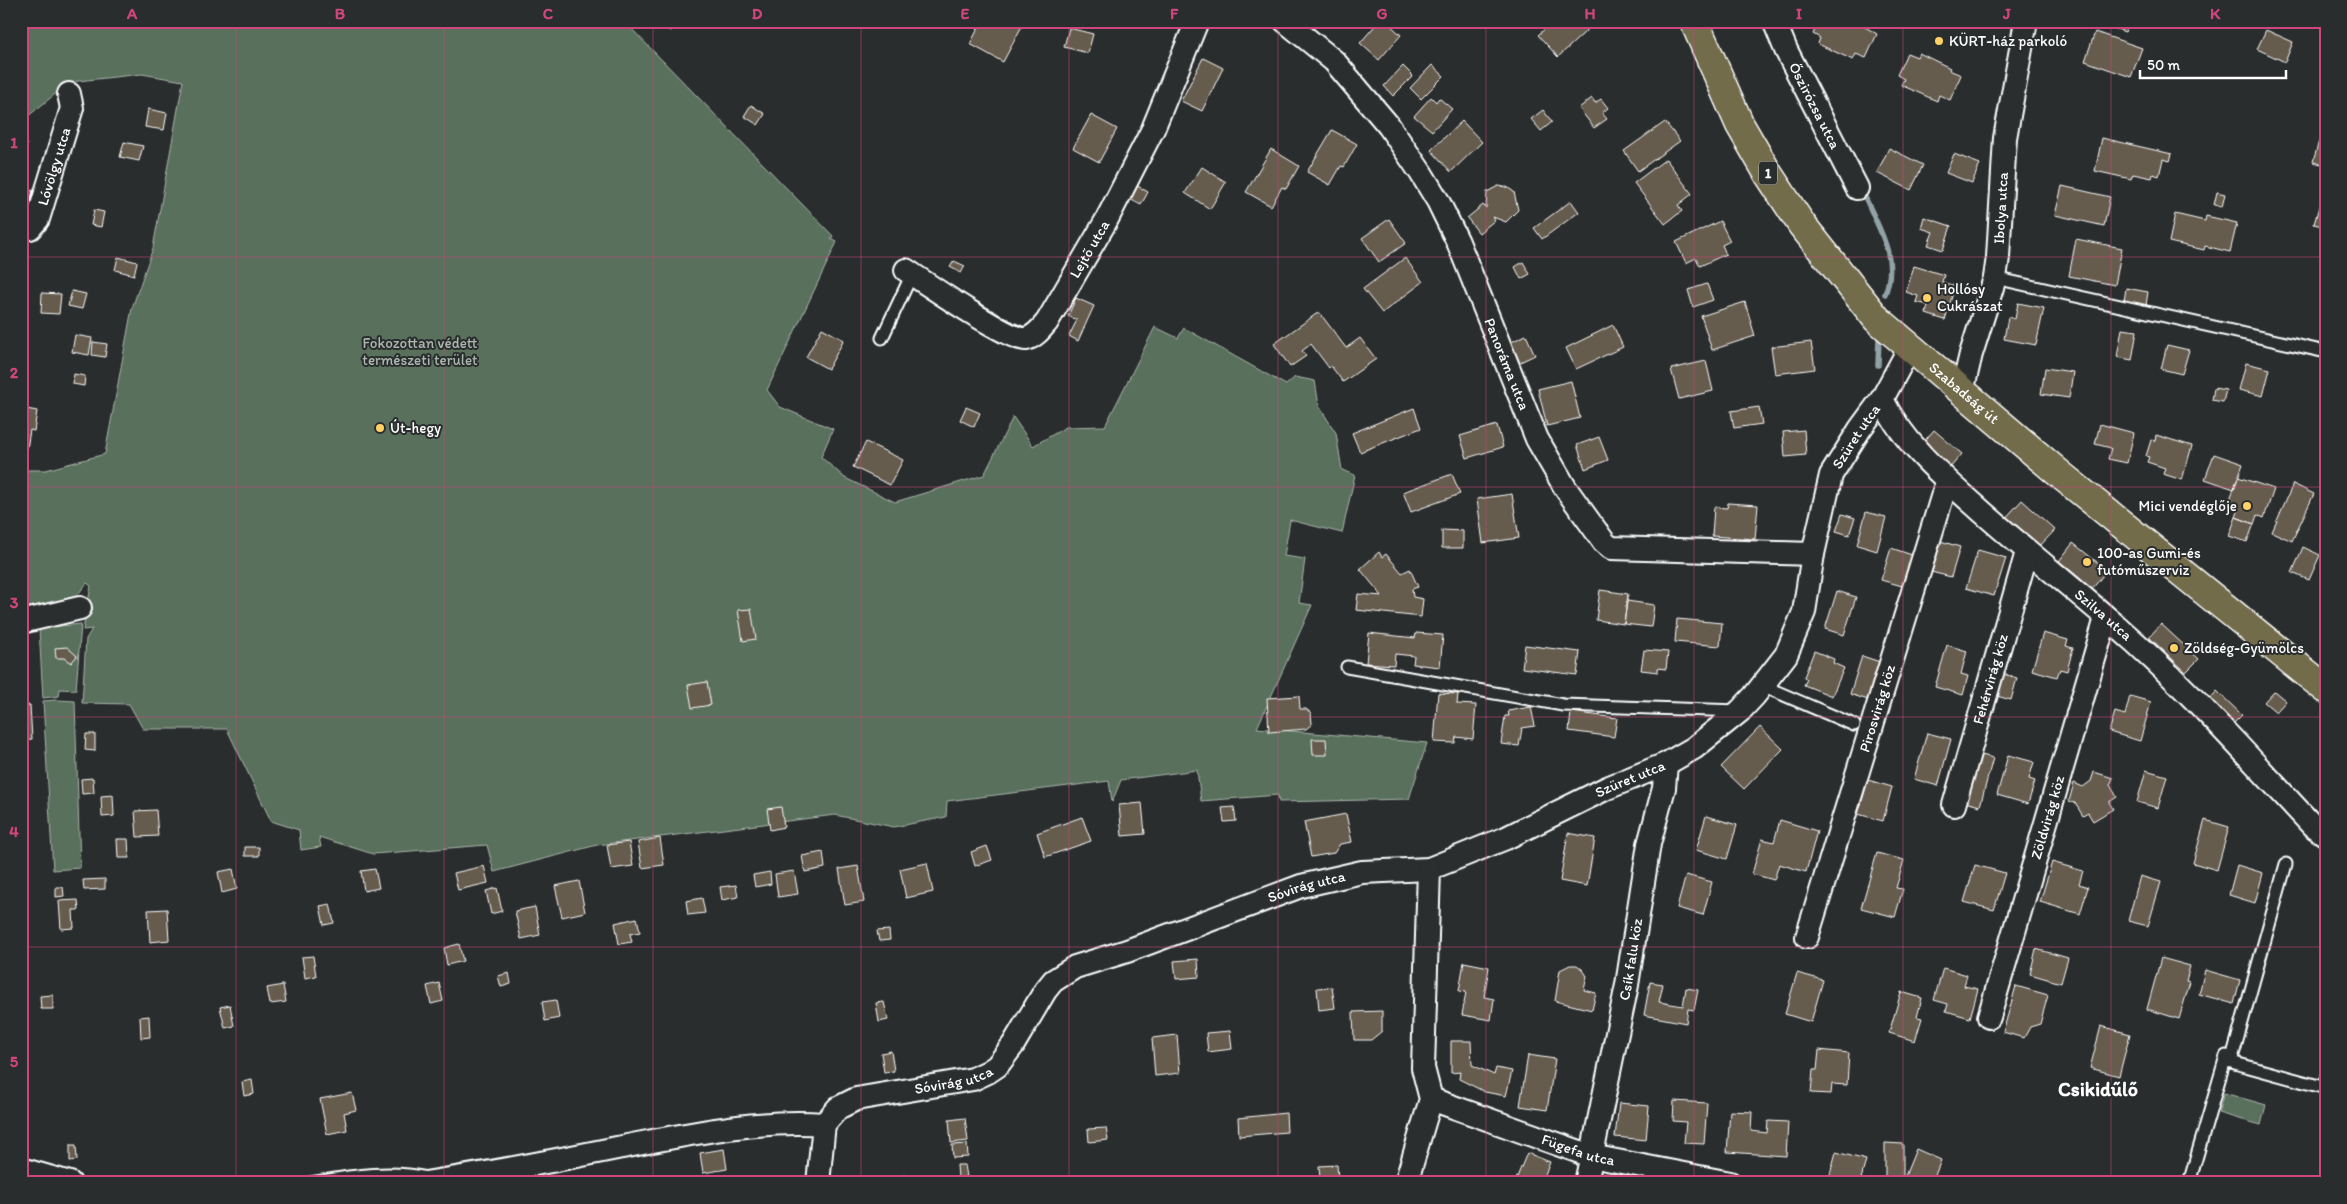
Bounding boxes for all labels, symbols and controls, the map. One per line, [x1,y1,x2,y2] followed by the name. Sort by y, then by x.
[126,4,138,23] text: A
[335,4,346,23] text: B
[543,4,554,23] text: C
[752,4,763,23] text: D
[961,4,970,23] text: E
[1170,4,1179,23] text: F
[1376,4,1388,23] text: G
[1584,4,1596,23] text: H
[1796,4,1802,23] text: I
[2002,4,2011,23] text: J
[2210,4,2221,23] text: K
[1949,32,2067,50] place label: KÜRT-ház parkoló
[1933,35,1945,47] marker: KÜRT-ház parkoló
[2140,48,2286,80] scale bar
[2147,56,2180,74] text: 50 m
[1785,59,1844,152] street label: Őszirózsa utca
[34,125,75,208] street label: Lóvölgy utca
[10,133,18,152] text: 1
[1759,162,1777,184] road number: 1
[1990,171,2012,244] street label: Ibolya utca
[1066,217,1114,281] street label: Lejtő utca
[1937,280,2003,315] place label: Hollósy Cukrászat
[1921,292,1933,304] marker: Hollósy Cukrászat
[1480,315,1534,413] street label: Panoráma utca
[362,334,478,369] park label: Fokozottan védett természeti terület
[1926,358,2003,428] street label: Szabadság út
[10,363,19,382] text: 2
[1828,400,1884,472] street label: Szüret utca
[390,419,441,437] place label: Út-hegy
[374,422,386,434] marker: Út-hegy
[2139,497,2237,515] place label: Mici vendéglője
[2241,500,2253,512] marker: Mici vendéglője
[2097,544,2201,579] place label: 100-as Gumi-és futóműszerviz
[2081,556,2093,568] marker: 100-as Gumi-és futóműszerviz
[2071,585,2136,645] street label: Szilva utca
[10,593,19,612] text: 3
[1969,632,2012,726] street label: Fehérvirág köz
[2184,639,2304,657] place label: Zöldség-Gyümölcs
[2168,642,2180,654] marker: Zöldség-Gyümölcs
[1855,663,1899,754] street label: Pirosvirág köz
[1592,756,1668,801] street label: Szüret utca
[2027,773,2068,861] street label: Zöldvirág köz
[9,822,19,841] text: 4
[1265,867,1347,907] street label: Sóvirág utca
[1615,917,1646,1002] street label: Csík falu köz
[10,1052,19,1071] text: 5
[913,1062,997,1098] street label: Sóvirág utca
[2058,1077,2138,1101] district label: Csikidűlő
[1539,1130,1617,1169] street label: Fügefa utca

